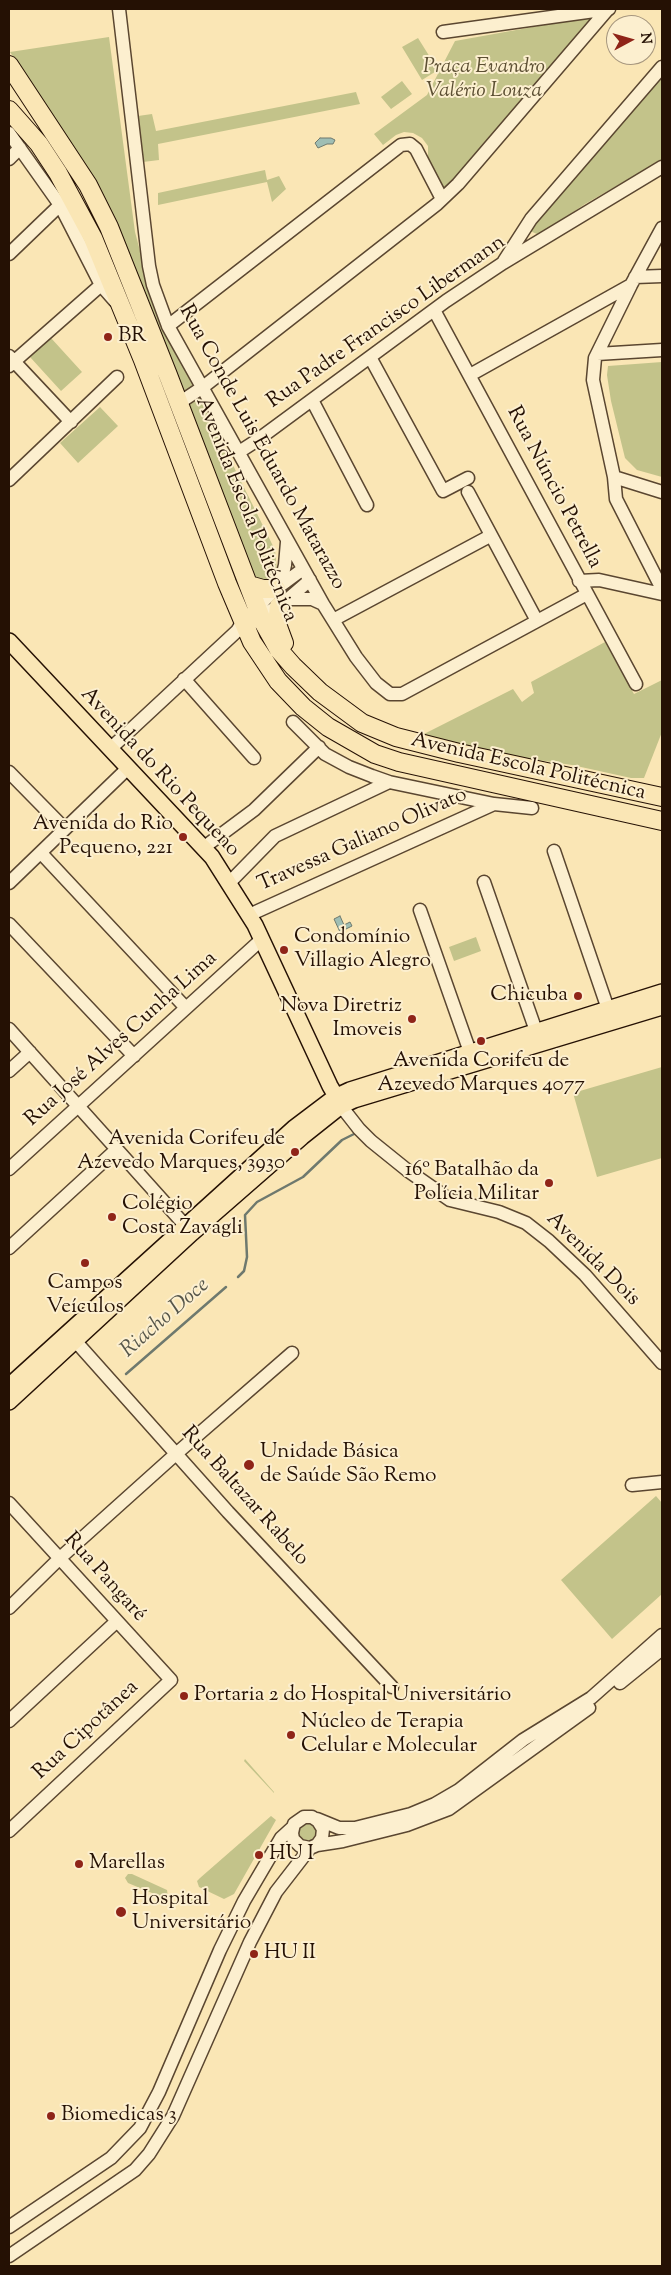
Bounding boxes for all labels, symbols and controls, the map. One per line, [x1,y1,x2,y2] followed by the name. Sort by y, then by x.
[606,15,656,65] north arrow
[634,32,655,45] text: N
[423,55,545,105] park label: Praça Evandro Valério Louza
[263,231,511,415] street label: Rua Padre Francisco Libermann
[172,301,350,595] street label: Rua Conde Luis Eduardo Matarazzo
[118,324,146,350] place label: BR
[102,331,114,343] marker: BR
[188,394,302,626] street label: Avenida Escola Politécnica
[500,403,606,573] street label: Rua Núncio Petrella
[74,683,244,863] street label: Avenida do Rio Pequeno
[408,729,648,807] street label: Avenida Escola Politécnica
[255,783,471,899] street label: Travessa Galiano Olivato
[33,812,173,862] place label: Avenida do Rio Pequeno, 221
[177,831,189,843] marker: Avenida do Rio Pequeno, 221
[294,925,431,975] place label: Condomínio Villagio Alegro
[278,944,290,956] marker: Condomínio Villagio Alegro
[21,947,223,1133] street label: Rua José Alves Cunha Lima
[490,983,568,1009] place label: Chicuba
[572,990,584,1002] marker: Chicuba
[281,994,402,1044] place label: Nova Diretriz Imoveis
[406,1013,418,1025] marker: Nova Diretriz Imoveis
[475,1035,487,1047] marker: Avenida Corifeu de Azevedo Marques 4077
[377,1049,585,1099] place label: Avenida Corifeu de Azevedo Marques 4077
[77,1127,285,1177] place label: Avenida Corifeu de Azevedo Marques, 3930
[289,1146,301,1158] marker: Avenida Corifeu de Azevedo Marques, 3930
[405,1158,539,1208] place label: 16º Batalhão da Polícia Militar
[543,1177,555,1189] marker: 16º Batalhão da Polícia Militar
[122,1192,243,1242] place label: Colégio Costa Zavagli
[540,1208,644,1312] street label: Avenida Dois
[106,1211,118,1223] marker: Colégio Costa Zavagli
[79,1257,91,1269] marker: Campos Veículos
[46,1271,124,1321] place label: Campos Veículos
[116,1273,216,1365] water label: Riacho Doce
[175,1422,313,1572] street label: Rua Baltazar Rabelo
[260,1440,437,1490] place label: Unidade Básica de Saúde São Remo
[242,1458,256,1472] marker: Unidade Básica de Saúde São Remo
[57,1528,151,1628] street label: Rua Pangaré
[29,1676,145,1786] street label: Rua Cipotânea
[194,1683,511,1709] place label: Portaria 2 do Hospital Universitário
[178,1690,190,1702] marker: Portaria 2 do Hospital Universitário
[301,1710,477,1760] place label: Núcleo de Terapia Celular e Molecular
[285,1729,297,1741] marker: Núcleo de Terapia Celular e Molecular
[269,1842,314,1868] place label: HU I
[253,1849,265,1861] marker: HU I
[89,1851,165,1877] place label: Marellas
[73,1858,85,1870] marker: Marellas
[132,1887,251,1937] place label: Hospital Universitário
[114,1905,128,1919] marker: Hospital Universitário
[264,1941,316,1967] place label: HU II
[248,1948,260,1960] marker: HU II
[61,2103,177,2129] place label: Biomedicas 3
[45,2110,57,2122] marker: Biomedicas 3

